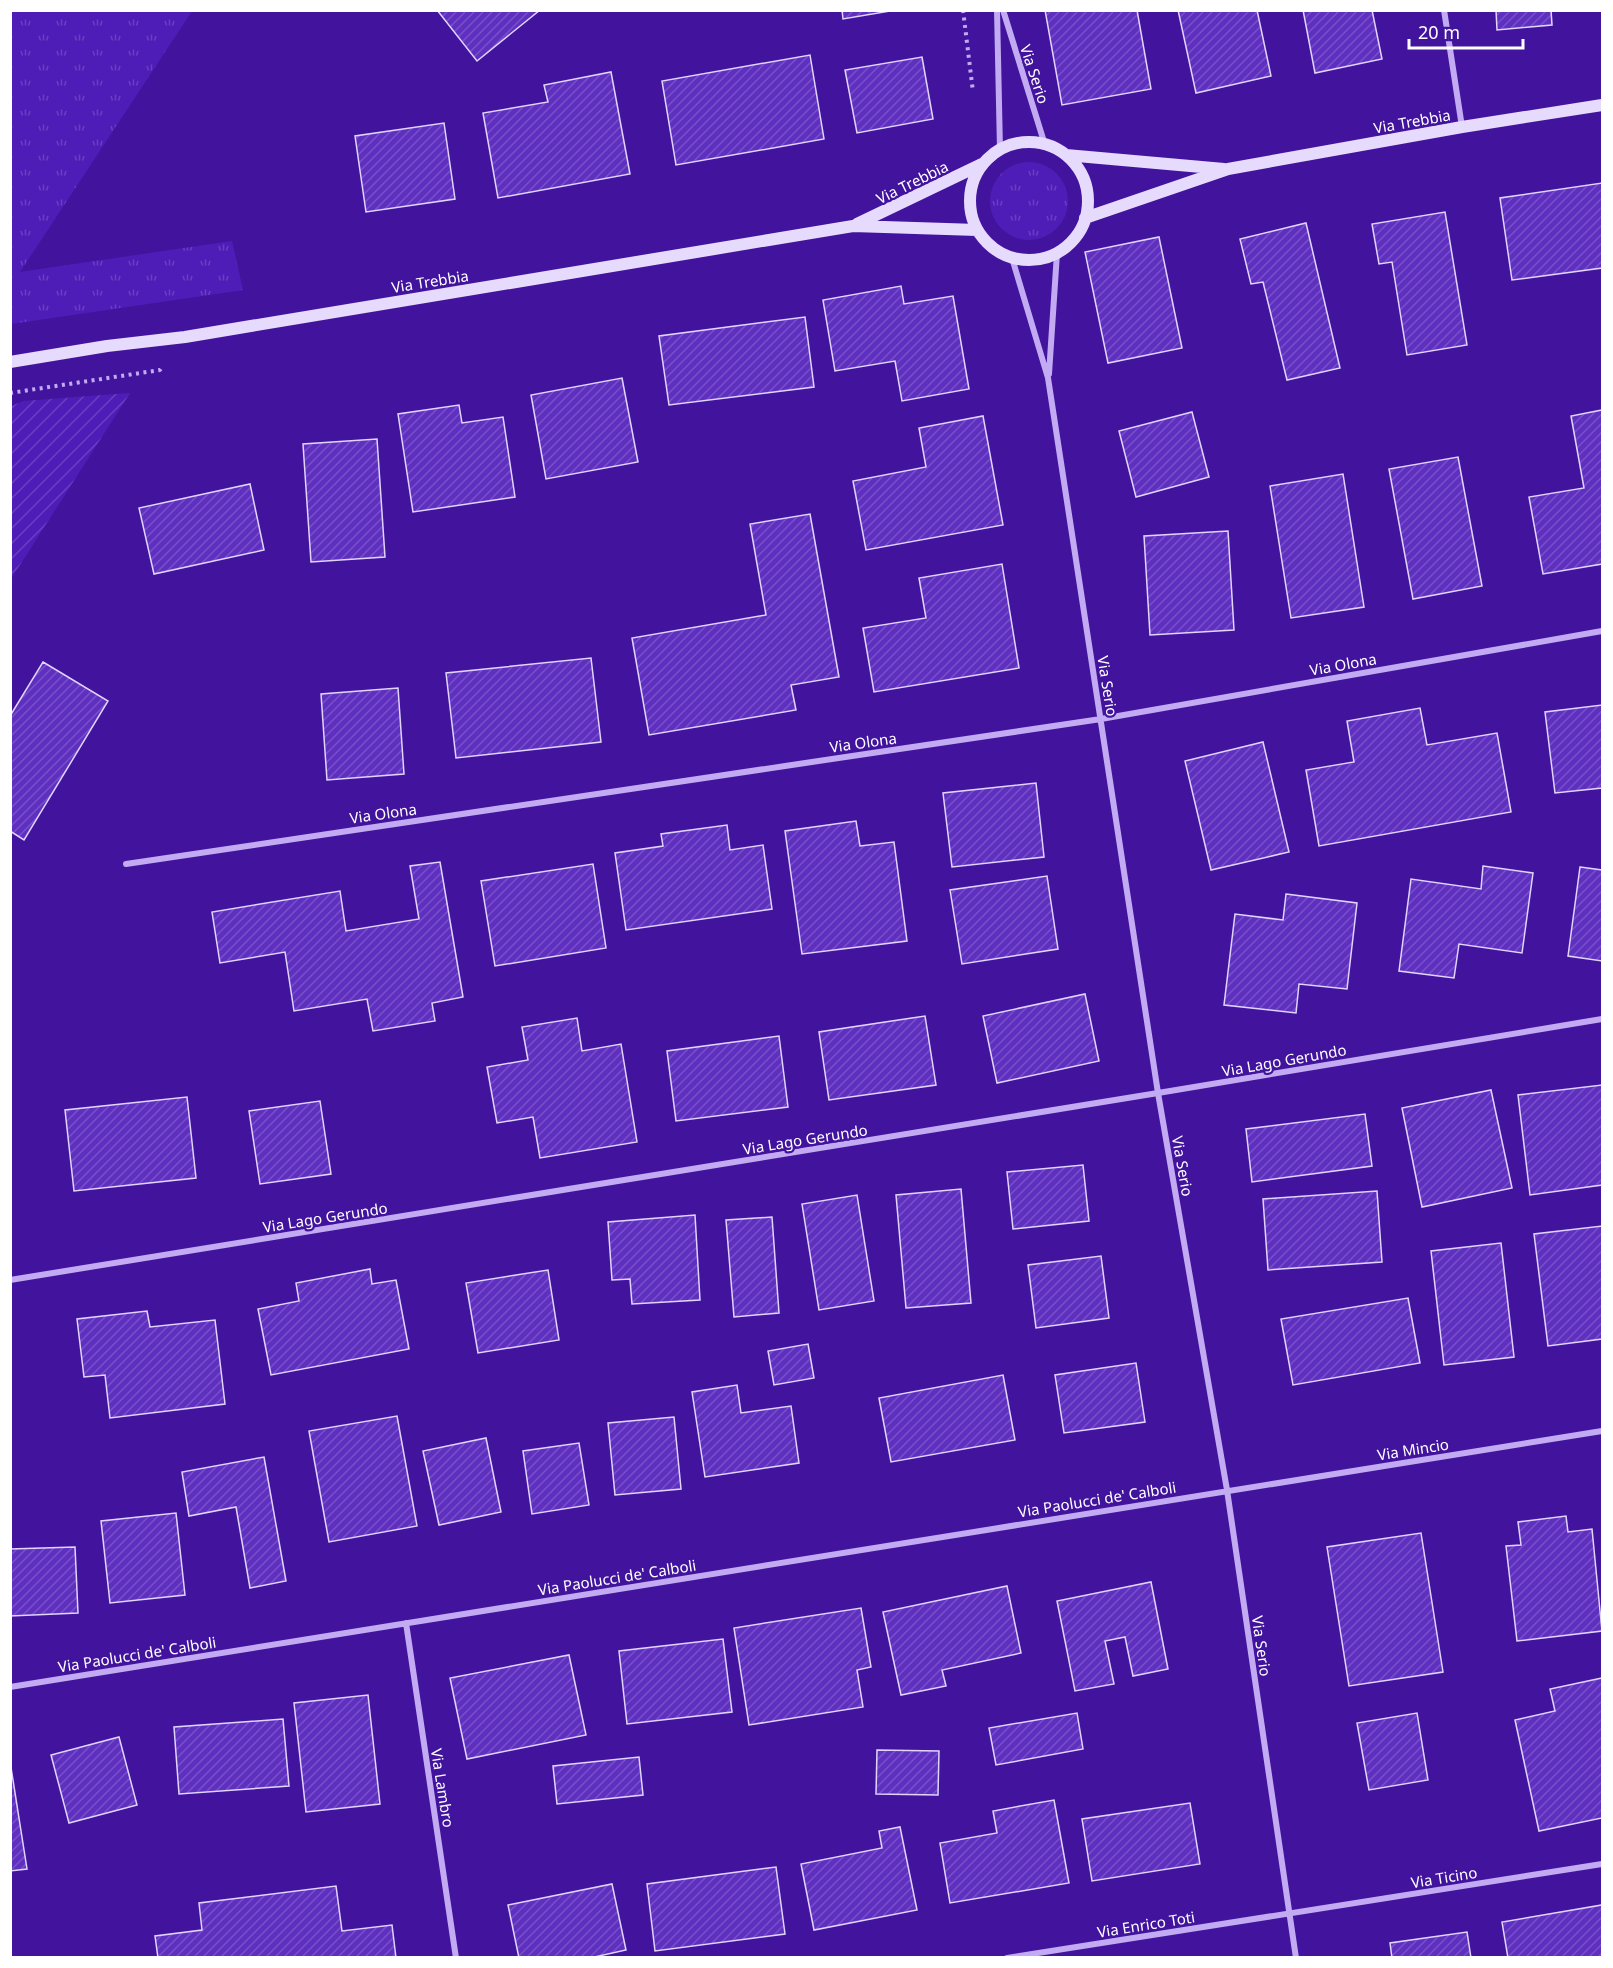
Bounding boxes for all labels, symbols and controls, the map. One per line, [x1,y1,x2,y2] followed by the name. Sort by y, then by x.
[1409,12,1523,50] scale bar
[1418,20,1460,44] text: 20 m
[1016,42,1054,106] street label: Via Serio
[1372,104,1452,138] street label: Via Trebbia
[873,156,951,208] street label: Via Trebbia
[390,265,470,297] street label: Via Trebbia
[1308,648,1378,680] street label: Via Olona
[1093,654,1123,718] street label: Via Serio
[828,727,898,757] street label: Via Olona
[348,798,418,828] street label: Via Olona
[1220,1039,1348,1081] street label: Via Lago Gerundo
[741,1119,869,1159] street label: Via Lago Gerundo
[1168,1134,1198,1198] street label: Via Serio
[261,1197,389,1237] street label: Via Lago Gerundo
[1376,1433,1450,1465] street label: Via Mincio
[1017,1477,1177,1521] street label: Via Paolucci de' Calboli
[537,1555,697,1599] street label: Via Paolucci de' Calboli
[1248,1614,1276,1678] street label: Via Serio
[57,1632,217,1676] street label: Via Paolucci de' Calboli
[427,1747,459,1829] street label: Via Lambro
[1409,1862,1479,1892] street label: Via Ticino
[1096,1906,1196,1942] street label: Via Enrico Toti

